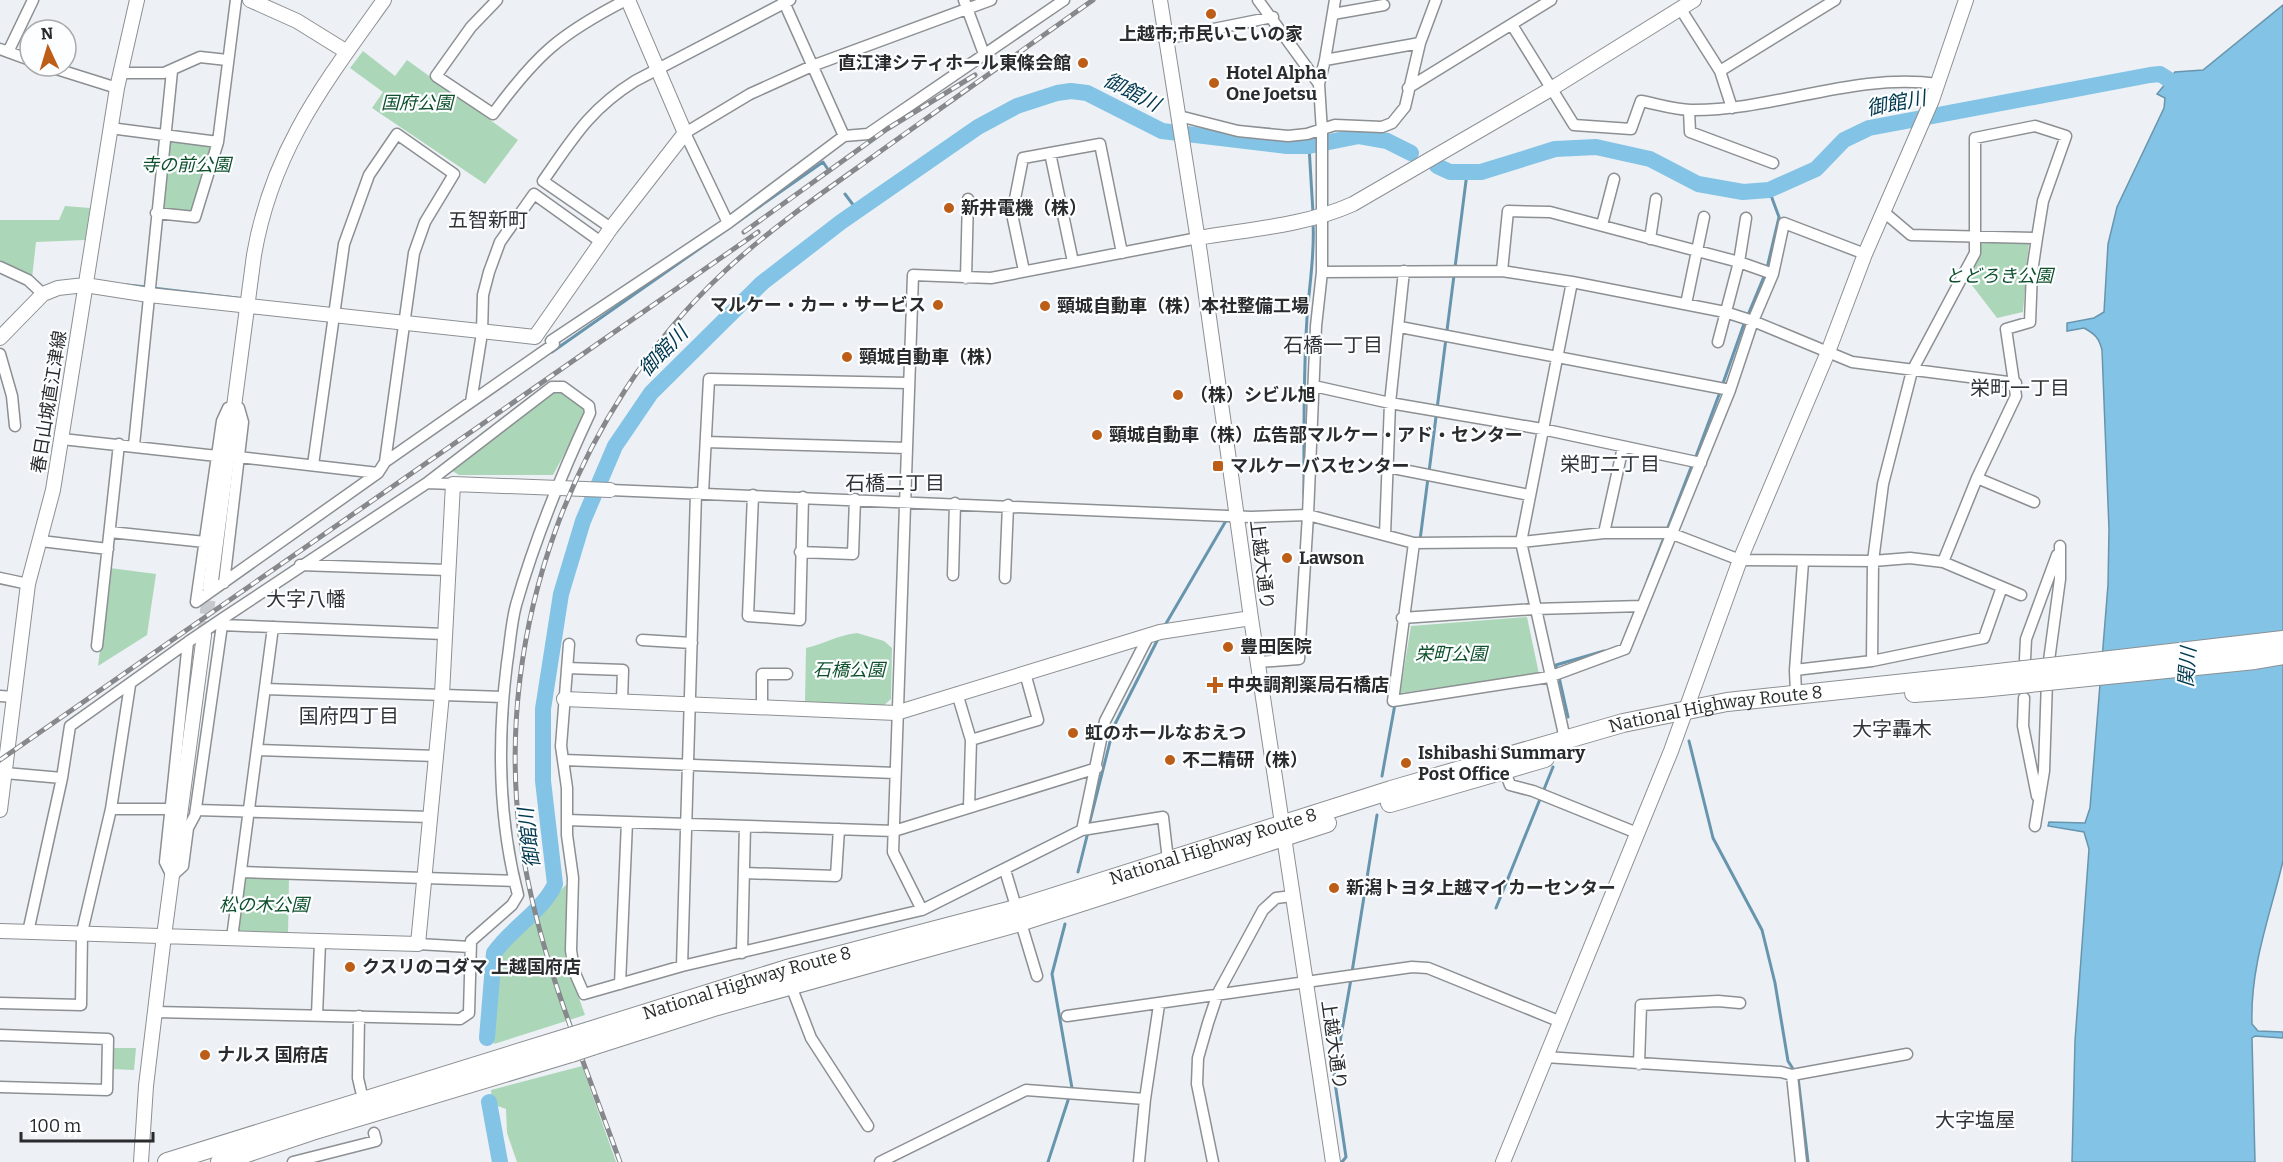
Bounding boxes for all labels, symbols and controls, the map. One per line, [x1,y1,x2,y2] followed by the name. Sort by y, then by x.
[1204,7,1218,21] marker: 上越市;市民いこいの家
[18,18,78,78] north arrow
[1119,23,1303,45] place label: 上越市;市民いこいの家
[40,24,54,43] text: N
[838,52,1071,74] place label: 直江津シティホール東條会館
[1076,56,1090,70] marker: 直江津シティホール東條会館
[1226,62,1327,105] place label: Hotel Alpha One Joetsu
[1100,68,1166,117] water label: 御館川
[1207,76,1221,90] marker: Hotel Alpha One Joetsu
[1864,85,1930,121] water label: 御館川
[381,92,456,114] park label: 国府公園
[141,154,234,176] park label: 寺の前公園
[961,197,1087,219] place label: 新井電機（株）
[942,201,956,215] marker: 新井電機（株）
[448,208,528,232] district label: 五智新町
[1945,265,2056,287] park label: とどろき公園
[710,294,926,316] place label: マルケー・カー・サービス
[1057,295,1309,317] place label: 頸城自動車（株）本社整備工場
[931,298,945,312] marker: マルケー・カー・サービス
[1038,299,1052,313] marker: 頸城自動車（株）本社整備工場
[634,320,694,381] water label: 御館川
[27,329,71,475] street label: 春日山城直江津線
[1283,333,1383,357] district label: 石橋一丁目
[859,346,1003,368] place label: 頸城自動車（株）
[840,350,854,364] marker: 頸城自動車（株）
[1970,376,2070,400] district label: 栄町一丁目
[1190,384,1316,406] place label: （株）シビル旭
[1171,388,1185,402] marker: （株）シビル旭
[1109,424,1523,446] place label: 頸城自動車（株）広告部マルケー・アド・センター
[1090,428,1104,442] marker: 頸城自動車（株）広告部マルケー・アド・センター
[1560,452,1660,476] district label: 栄町二丁目
[1230,455,1410,477] place label: マルケーバスセンター
[1211,459,1225,473] marker: マルケーバスセンター
[845,471,945,495] district label: 石橋二丁目
[1246,519,1278,611] street label: 上越大通り
[1299,547,1364,569] place label: Lawson
[1280,551,1294,565] marker: Lawson
[266,587,346,611] district label: 大字八幡
[1240,636,1312,658] place label: 豊田医院
[1221,640,1235,654] marker: 豊田医院
[1415,643,1490,665] park label: 栄町公園
[2174,644,2201,688] water label: 関川
[813,659,888,681] park label: 石橋公園
[1227,674,1389,696] place label: 中央調剤薬局石橋店
[1208,678,1222,692] marker: 中央調剤薬局石橋店
[1606,681,1824,738] street label: National Highway Route 8
[299,704,399,728] district label: 国府四丁目
[1852,717,1932,741] district label: 大字轟木
[1085,722,1246,744] place label: 虹のホールなおえつ
[1066,726,1080,740] marker: 虹のホールなおえつ
[1418,742,1586,785] place label: Ishibashi Summary Post Office
[1182,749,1308,771] place label: 不二精研（株）
[1163,753,1177,767] marker: 不二精研（株）
[1399,756,1413,770] marker: Ishibashi Summary Post Office
[1107,803,1320,890] street label: National Highway Route 8
[513,805,545,869] water label: 御館川
[1346,877,1616,899] place label: 新潟トヨタ上越マイカーセンター
[1327,881,1341,895] marker: 新潟トヨタ上越マイカーセンター
[219,894,312,916] park label: 松の木公園
[640,942,853,1025] street label: National Highway Route 8
[362,956,581,978] place label: クスリのコダマ 上越国府店
[343,960,357,974] marker: クスリのコダマ 上越国府店
[1317,999,1351,1091] street label: 上越大通り
[217,1044,328,1066] place label: ナルス 国府店
[198,1048,212,1062] marker: ナルス 国府店
[21,1105,153,1143] scale bar
[1935,1108,2015,1132] district label: 大字塩屋
[30,1115,81,1137] text: 100 m

